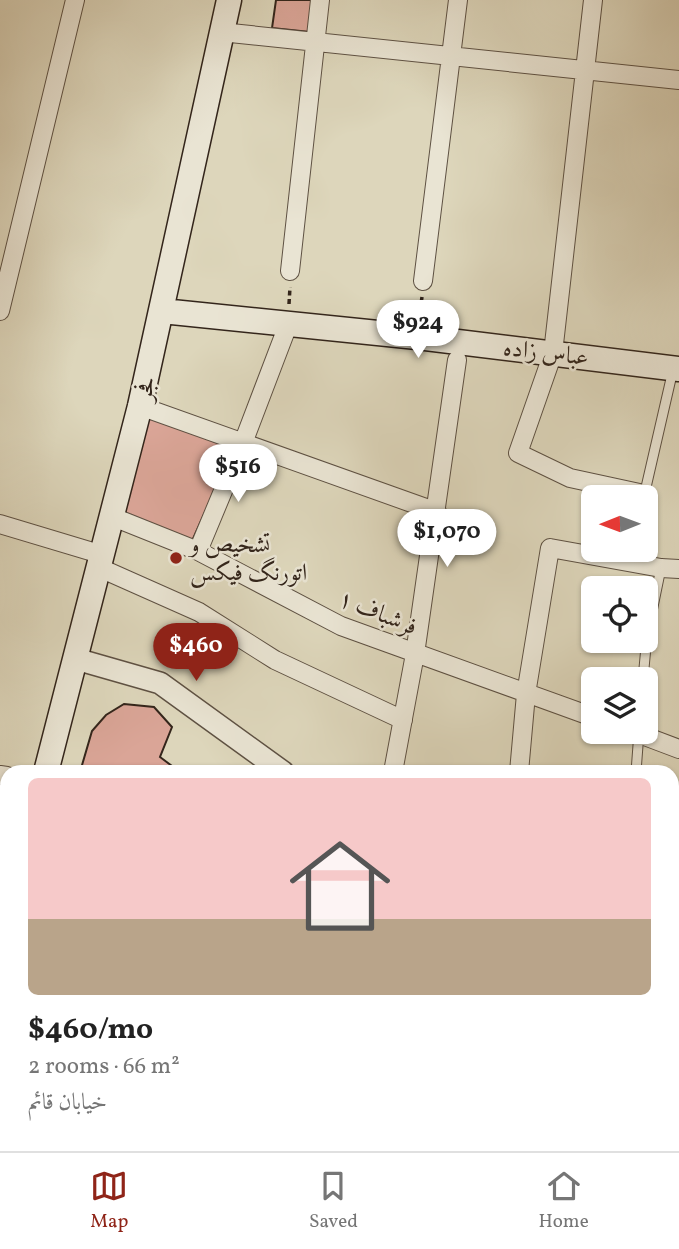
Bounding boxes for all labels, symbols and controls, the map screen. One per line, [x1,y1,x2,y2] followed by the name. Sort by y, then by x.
[377,300,459,360] pin: $924
[392,307,444,339] text: $924
[501,332,590,376] street label: عباس زاده
[127,373,166,407] street label: فجر
[197,444,279,504] pin: $516
[215,451,261,483] text: $516
[581,485,658,562] north arrow
[581,485,658,744] map controls
[390,510,504,569] pin: $1,070
[413,516,481,548] text: $1,070
[187,529,307,591] place label: تشخیص و اتورنگ فیکس
[168,550,184,566] marker: تشخیص و اتورنگ فیکس
[581,576,658,653] button: locate
[333,583,422,645] street label: فرشباف ۱
[155,624,237,683] pin: $460
[169,630,223,662] text: $460
[581,667,658,744] button: layers
[277,823,403,949] icon: home
[28,1009,153,1051] text: $460/mo
[28,1051,180,1083] text: 2 rooms · 66 m²
[28,1087,107,1119] text: خیابان قائم
[90,1167,128,1235] tab: Map
[309,1167,358,1235] tab: Saved
[538,1167,589,1235] tab: Home

